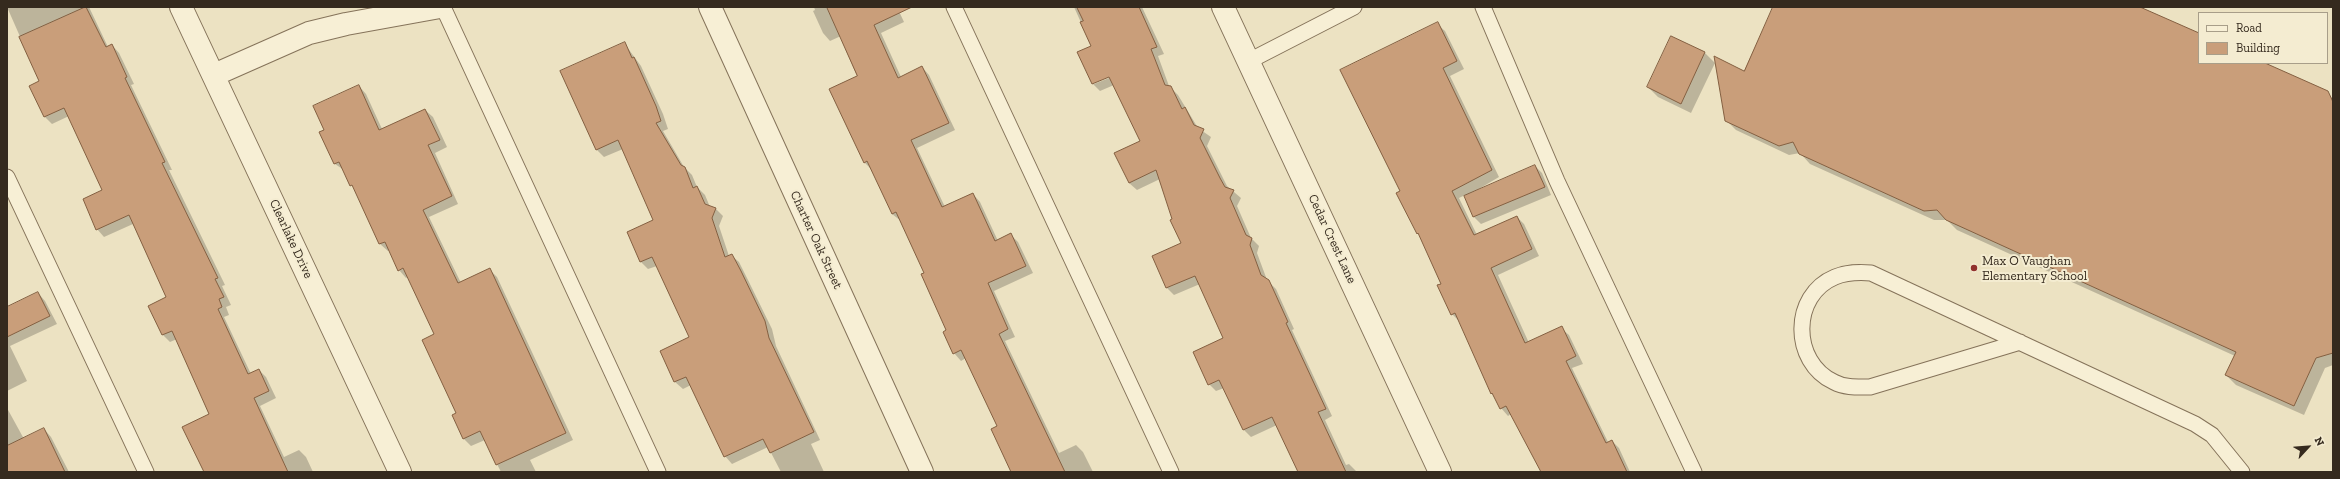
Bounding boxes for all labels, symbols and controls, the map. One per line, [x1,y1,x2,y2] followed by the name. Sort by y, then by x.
[2198,12,2328,64] legend
[2236,21,2262,35] text: Road
[2236,41,2280,55] text: Building
[786,188,846,292] street label: Charter Oak Street
[1304,192,1360,286] street label: Cedar Crest Lane
[266,197,316,281] street label: Clearlake Drive
[1982,253,2087,284] place label: Max O Vaughan Elementary School
[1969,263,1979,273] marker: Max O Vaughan Elementary School
[2288,427,2328,467] north arrow
[2312,435,2327,448] text: N

